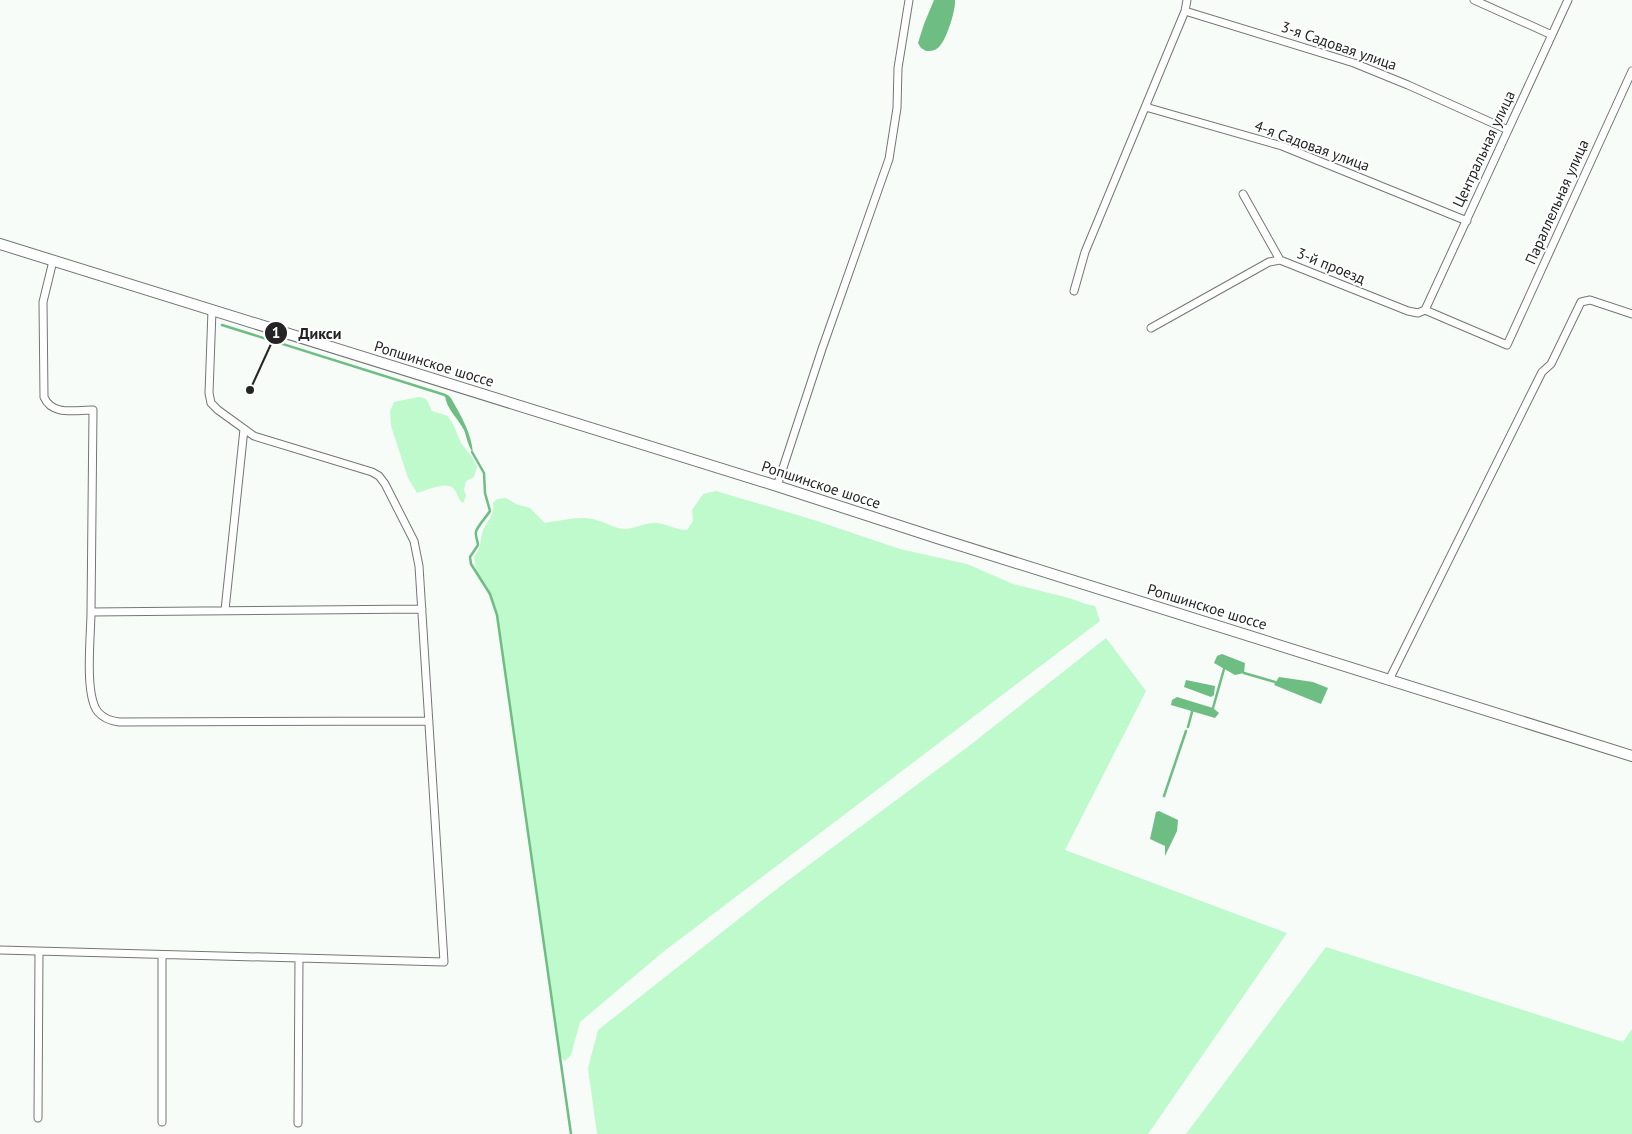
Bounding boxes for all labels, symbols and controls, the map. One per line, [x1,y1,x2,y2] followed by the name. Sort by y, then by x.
[1279,17,1400,74] street label: 3-я Садовая улица
[1448,87,1519,210] street label: Центральная улица
[1252,116,1372,175] street label: 4-я Садовая улица
[1520,136,1593,267] street label: Параллельная улица
[1294,243,1368,288] street label: 3-й проезд
[263,318,352,349] callout: Дикси
[272,323,280,342] text: 1
[298,323,342,343] text: Дикси
[372,336,496,391] street label: Ропшинское шоссе
[759,456,883,513] street label: Ропшинское шоссе
[1145,579,1269,634] street label: Ропшинское шоссе

